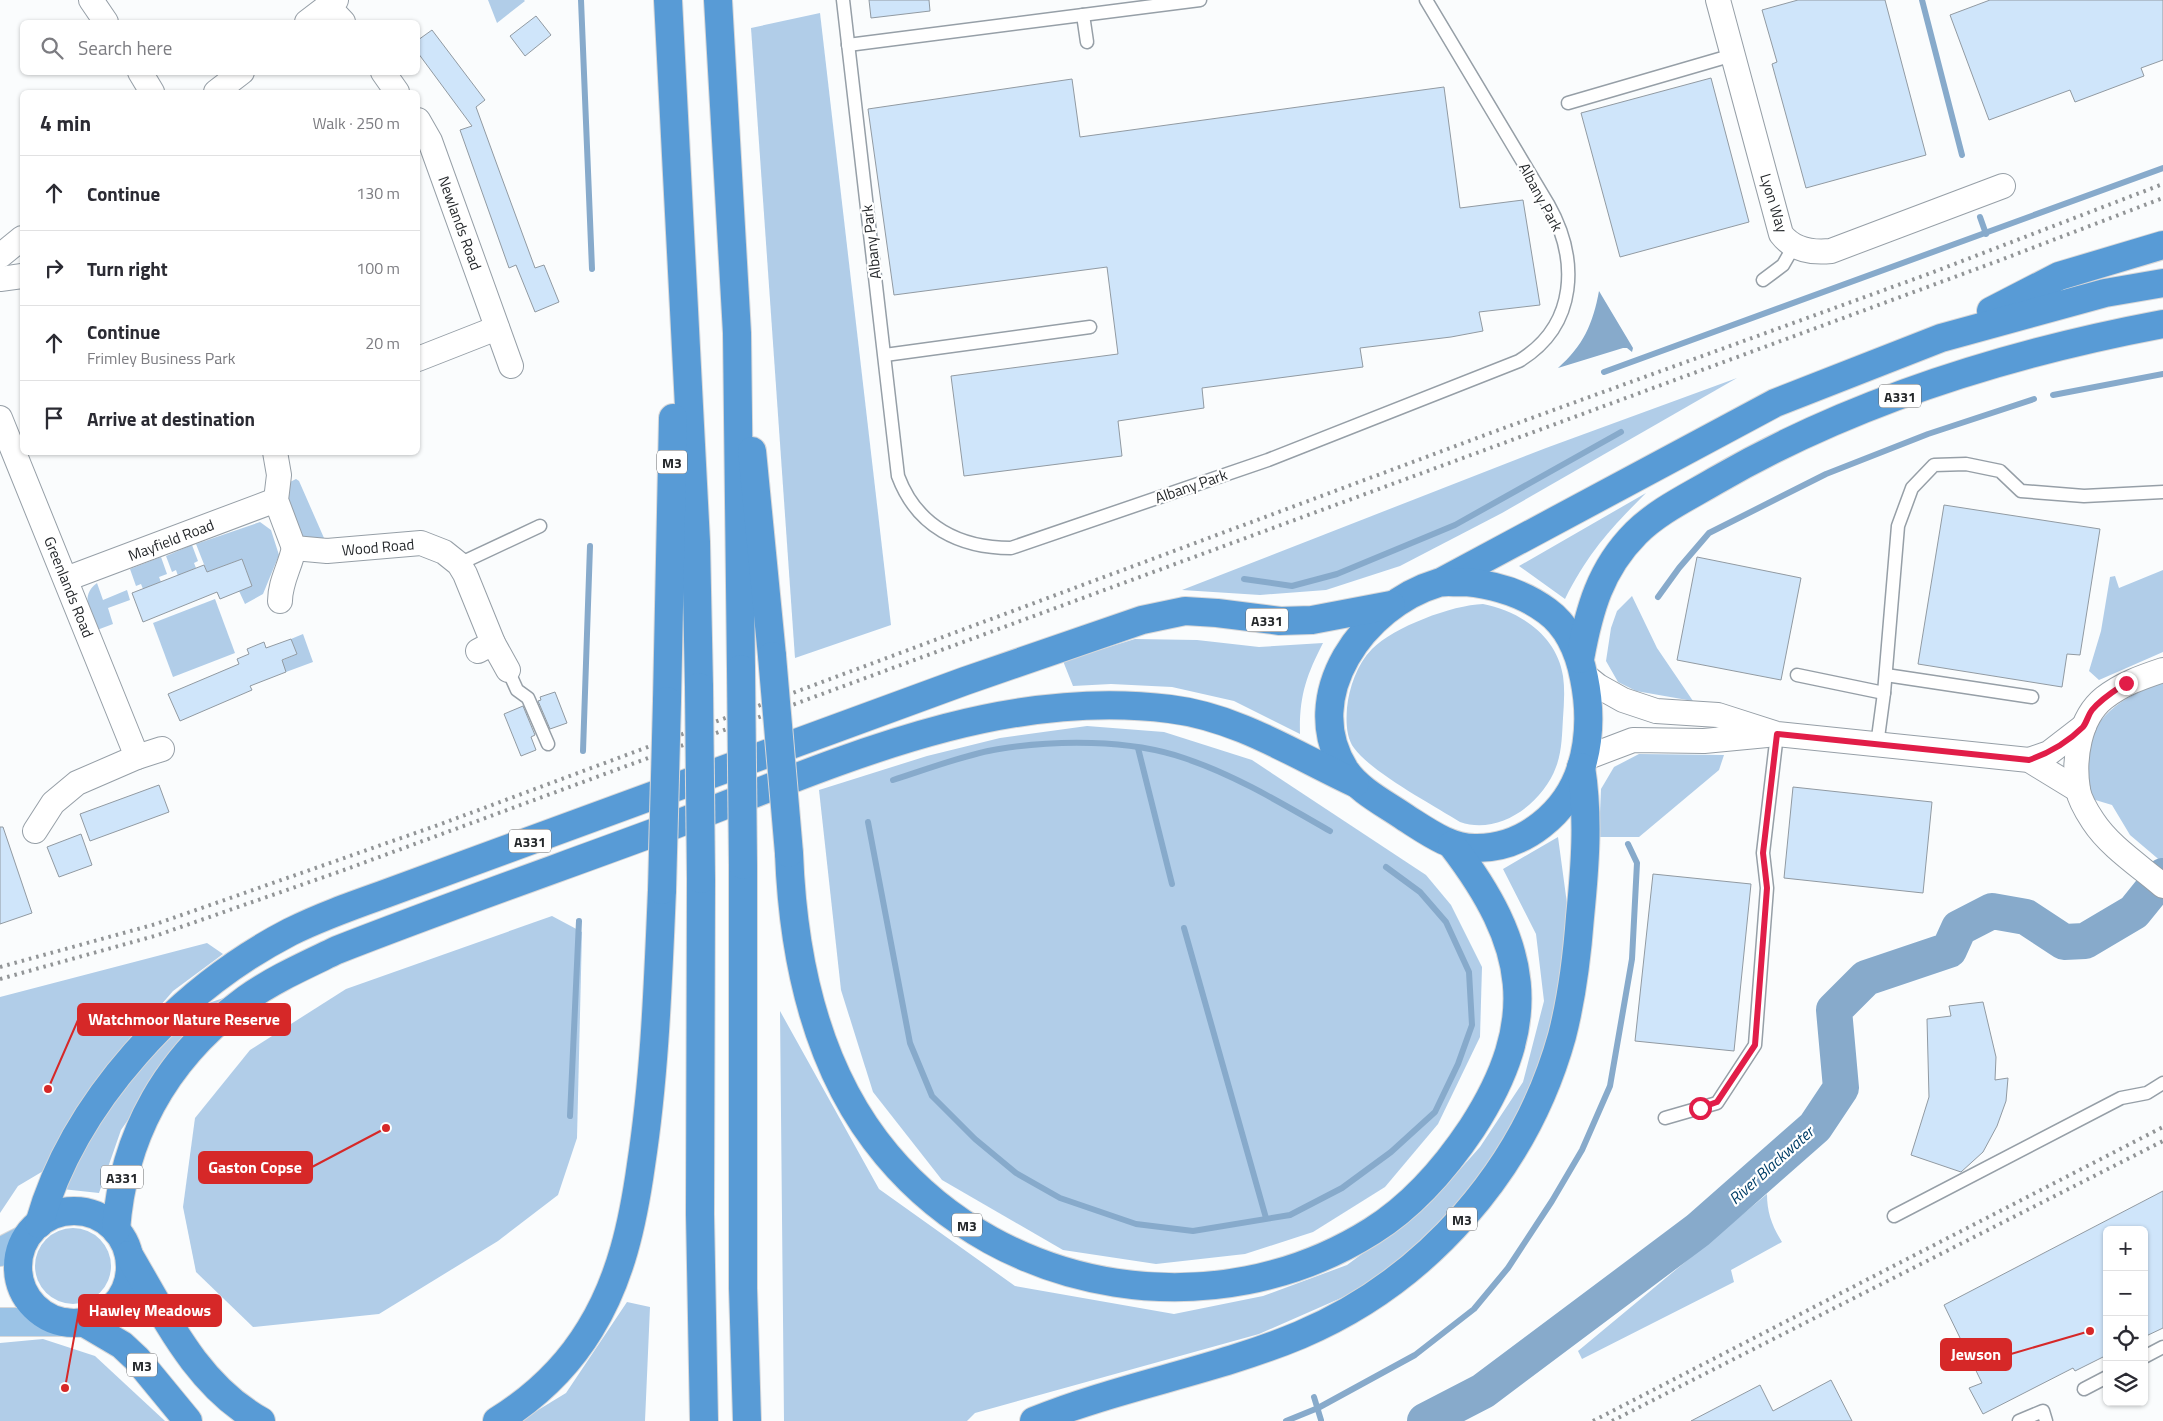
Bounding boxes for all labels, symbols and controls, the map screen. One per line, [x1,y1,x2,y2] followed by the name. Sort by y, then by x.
[20,20,420,75] search box
[78,33,172,62] text: Search here
[38,34,66,62] icon: search
[40,107,91,139] text: 4 min
[312,111,400,135] text: Walk · 250 m
[1513,158,1569,236] street label: Albany Park
[1754,171,1794,235] street label: Lyon Way
[432,173,488,273] street label: Newlands Road
[40,179,68,207] icon: ahead
[87,179,160,208] text: Continue
[356,181,400,205] text: 130 m
[855,203,887,281] street label: Albany Park
[40,254,68,282] icon: right
[87,254,168,283] text: Turn right
[356,256,400,280] text: 100 m
[87,317,160,346] text: Continue
[40,329,68,357] icon: ahead
[365,331,400,355] text: 20 m
[87,346,235,370] text: Frimley Business Park
[1879,384,1921,408] road number: A331
[40,404,68,432] icon: arrive
[87,404,255,433] text: Arrive at destination
[657,451,687,474] road number: M3
[1152,463,1230,509] street label: Albany Park
[125,513,217,567] street label: Mayfield Road
[341,532,415,562] street label: Wood Road
[38,533,100,641] street label: Greenlands Road
[1246,608,1288,632] road number: A331
[2115,672,2138,695] route end
[509,829,551,852] road number: A331
[78,1004,290,1035] callout: Watchmoor Nature Reserve
[88,1007,280,1031] text: Watchmoor Nature Reserve
[1689,1097,1712,1120] route start
[1723,1119,1820,1210] water label: River Blackwater
[199,1152,312,1183] callout: Gaston Copse
[208,1155,302,1179] text: Gaston Copse
[101,1166,143,1188] road number: A331
[1447,1208,1477,1230] road number: M3
[952,1214,982,1236] road number: M3
[2103,1226,2148,1406] map controls
[2103,1226,2148,1271] button: +
[2103,1271,2148,1316] button: −
[79,1295,221,1326] callout: Hawley Meadows
[89,1298,211,1322] text: Hawley Meadows
[2103,1316,2148,1361] button: locate
[1941,1339,2011,1370] callout: Jewson
[1951,1342,2001,1366] text: Jewson
[127,1354,157,1376] road number: M3
[2103,1361,2148,1406] button: layers

